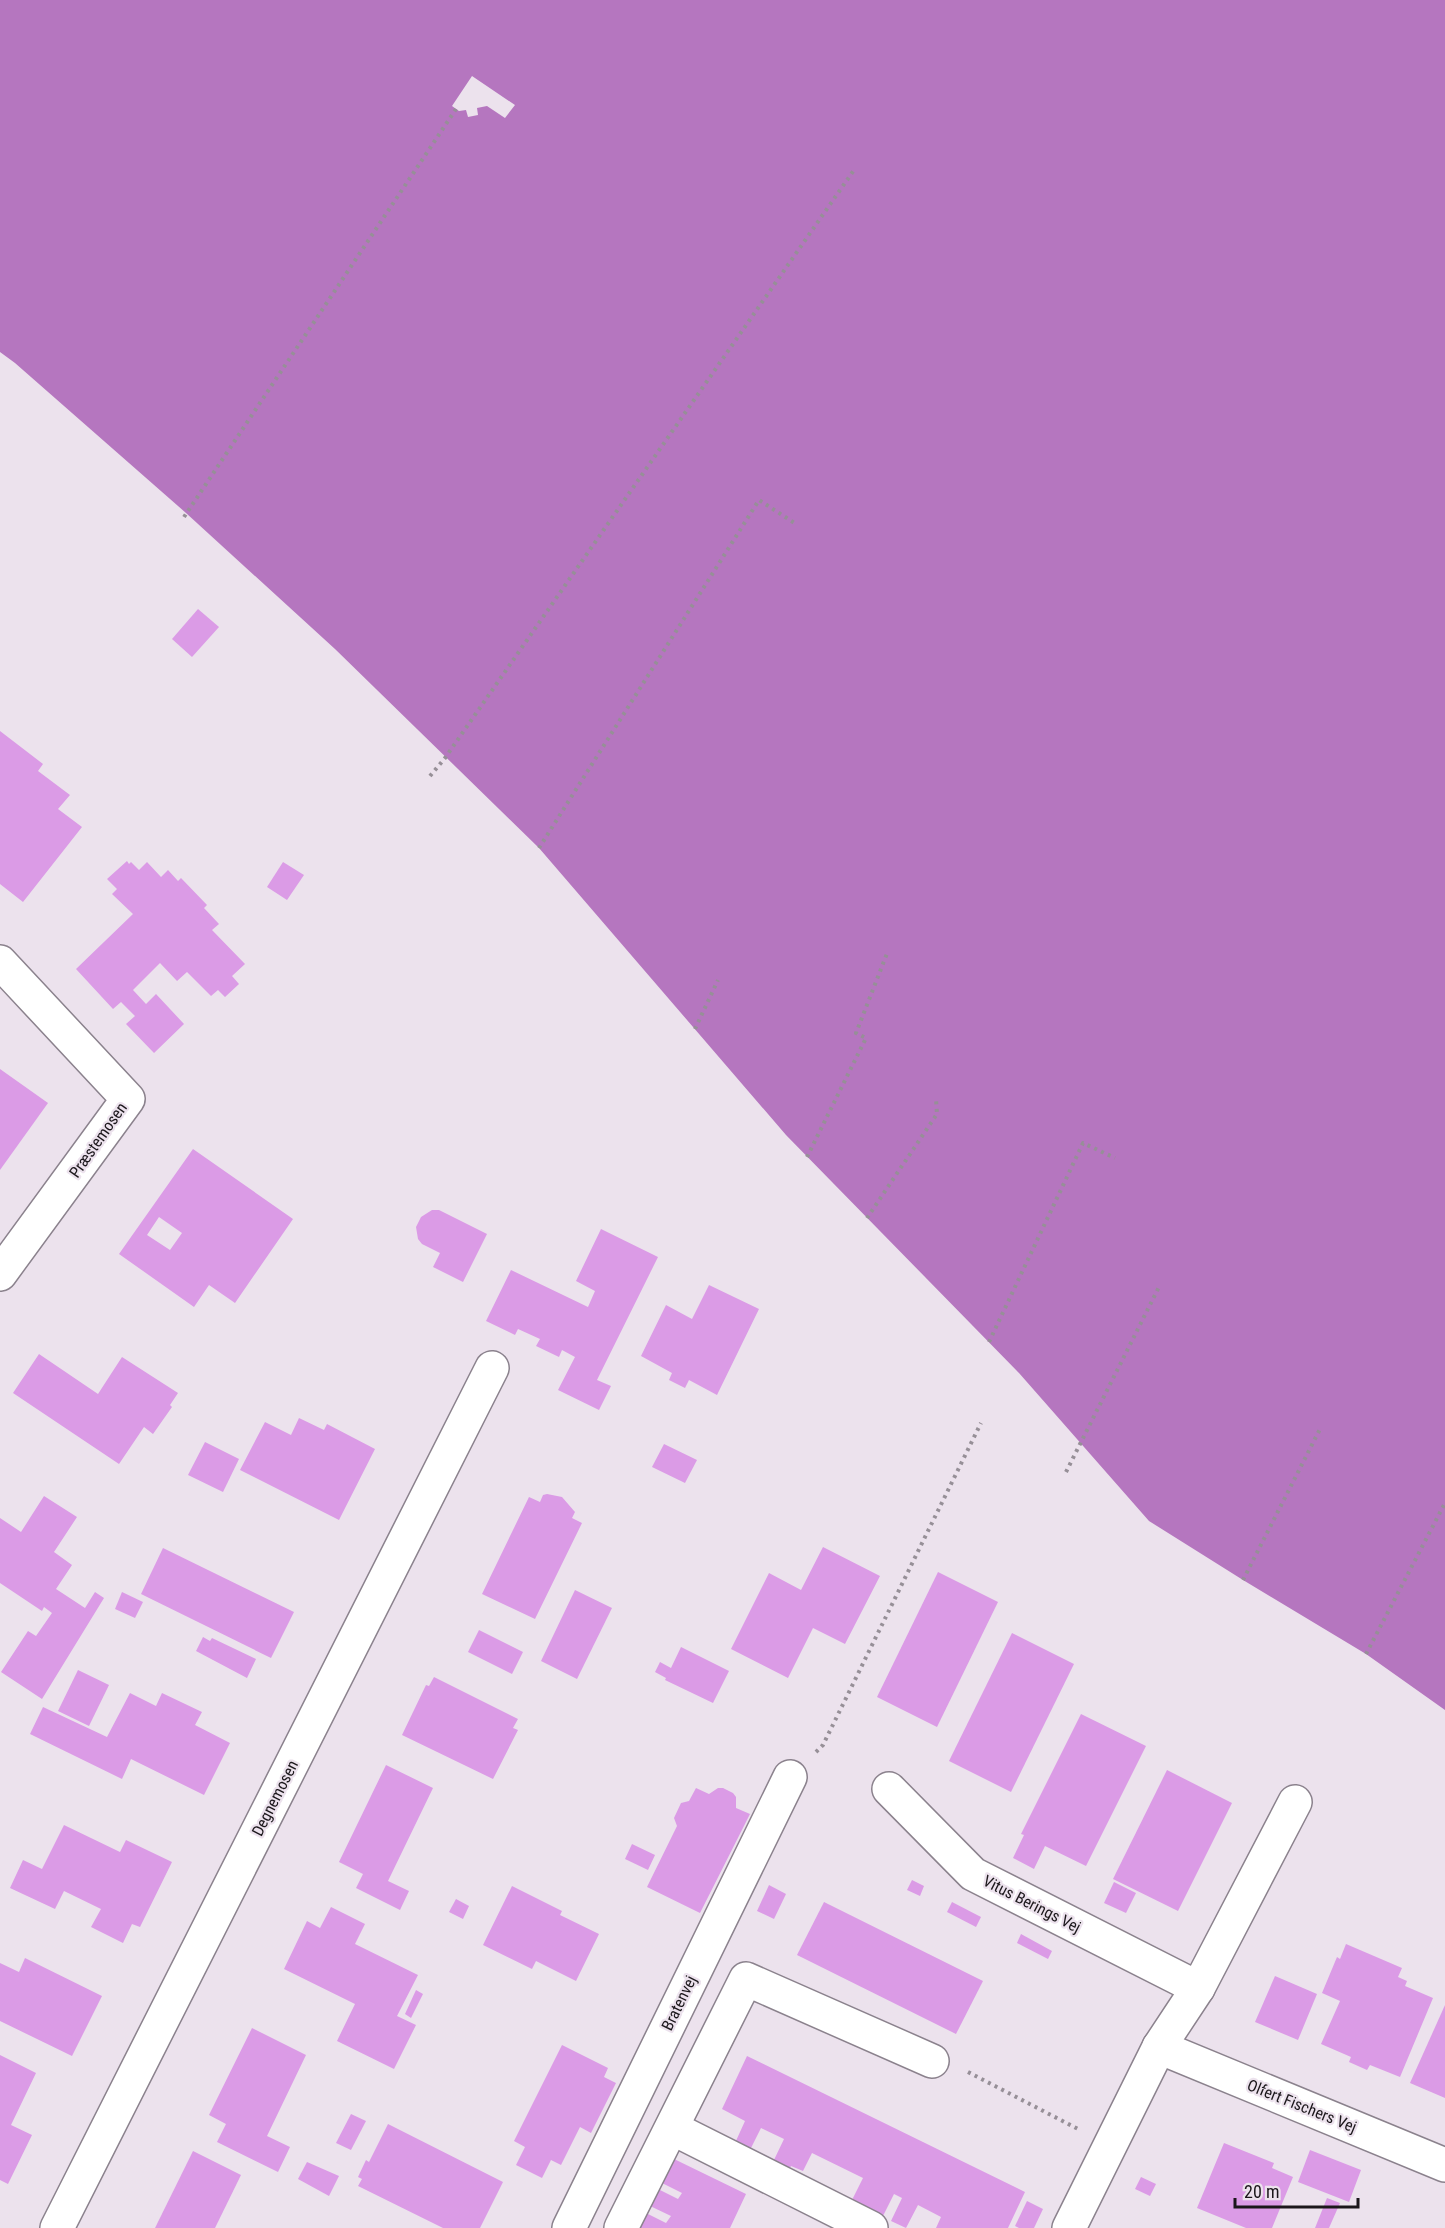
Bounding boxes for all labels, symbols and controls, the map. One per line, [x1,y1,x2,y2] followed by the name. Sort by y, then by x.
[65,1099,131,1181] street label: Præstemosen
[248,1757,302,1839] street label: Degnemosen
[980,1871,1084,1937] street label: Vitus Berings Vej
[658,1972,700,2034] street label: Bratenvej
[1245,2075,1359,2137] street label: Olfert Fischers Vej
[1235,2171,1358,2209] scale bar
[1244,2181,1279,2202] text: 20 m

